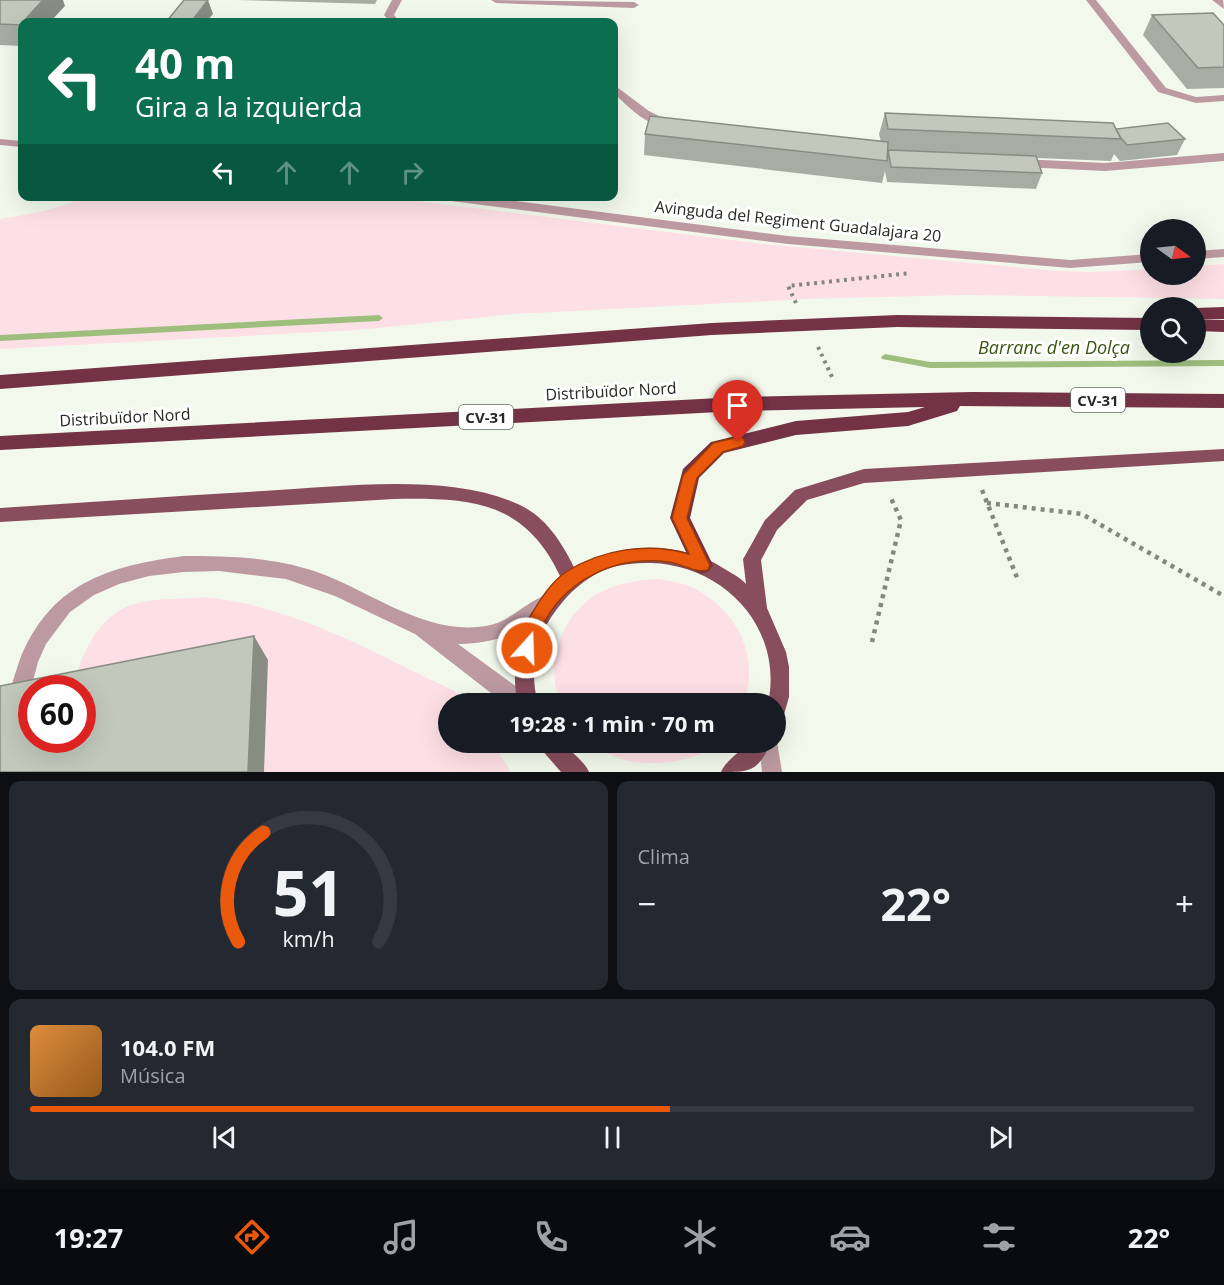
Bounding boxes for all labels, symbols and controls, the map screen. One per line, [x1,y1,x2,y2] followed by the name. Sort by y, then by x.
[135,34,235,91] text: 40 m
[36,42,114,120] icon: left
[135,88,362,125] text: Gira a la izquierda
[207,156,240,189] icon: left
[270,156,303,189] icon: ahead
[333,156,366,189] icon: ahead
[396,156,429,189] icon: right
[654,195,942,247] street label: Avinguda del Regiment Guadalajara 20
[1140,219,1206,285] north arrow
[1140,219,1206,363] map controls
[1140,297,1206,363] button: search
[978,335,1130,359] water label: Barranc d'en Dolça
[545,377,677,405] street label: Distribuïdor Nord
[712,380,763,442] pin
[1071,388,1125,412] road number: CV-31
[721,389,754,422] icon: arrive
[59,403,191,431] street label: Distribuïdor Nord
[459,405,513,429] road number: CV-31
[495,616,559,680] position arrow
[18,675,96,753] speed limit sign: 60
[509,708,715,738] text: 19:28 · 1 min · 70 m
[638,843,690,870] text: Clima
[273,849,344,934] text: 51
[880,873,951,934] text: 22°
[638,881,656,926] text: −
[1175,881,1194,926] text: +
[282,925,334,954] text: km/h
[120,1032,215,1062] text: 104.0 FM
[120,1062,186,1089] text: Música
[208,1121,241,1154] icon: previous
[596,1121,629,1154] icon: pause
[984,1121,1017,1154] icon: next
[231,1216,273,1258] icon: directions
[380,1216,422,1258] icon: music
[530,1216,572,1258] icon: phone
[679,1216,721,1258] icon: climate
[829,1216,871,1258] icon: car
[978,1216,1020,1258] icon: filters
[54,1219,123,1256] text: 19:27
[1128,1219,1170,1256] text: 22°

